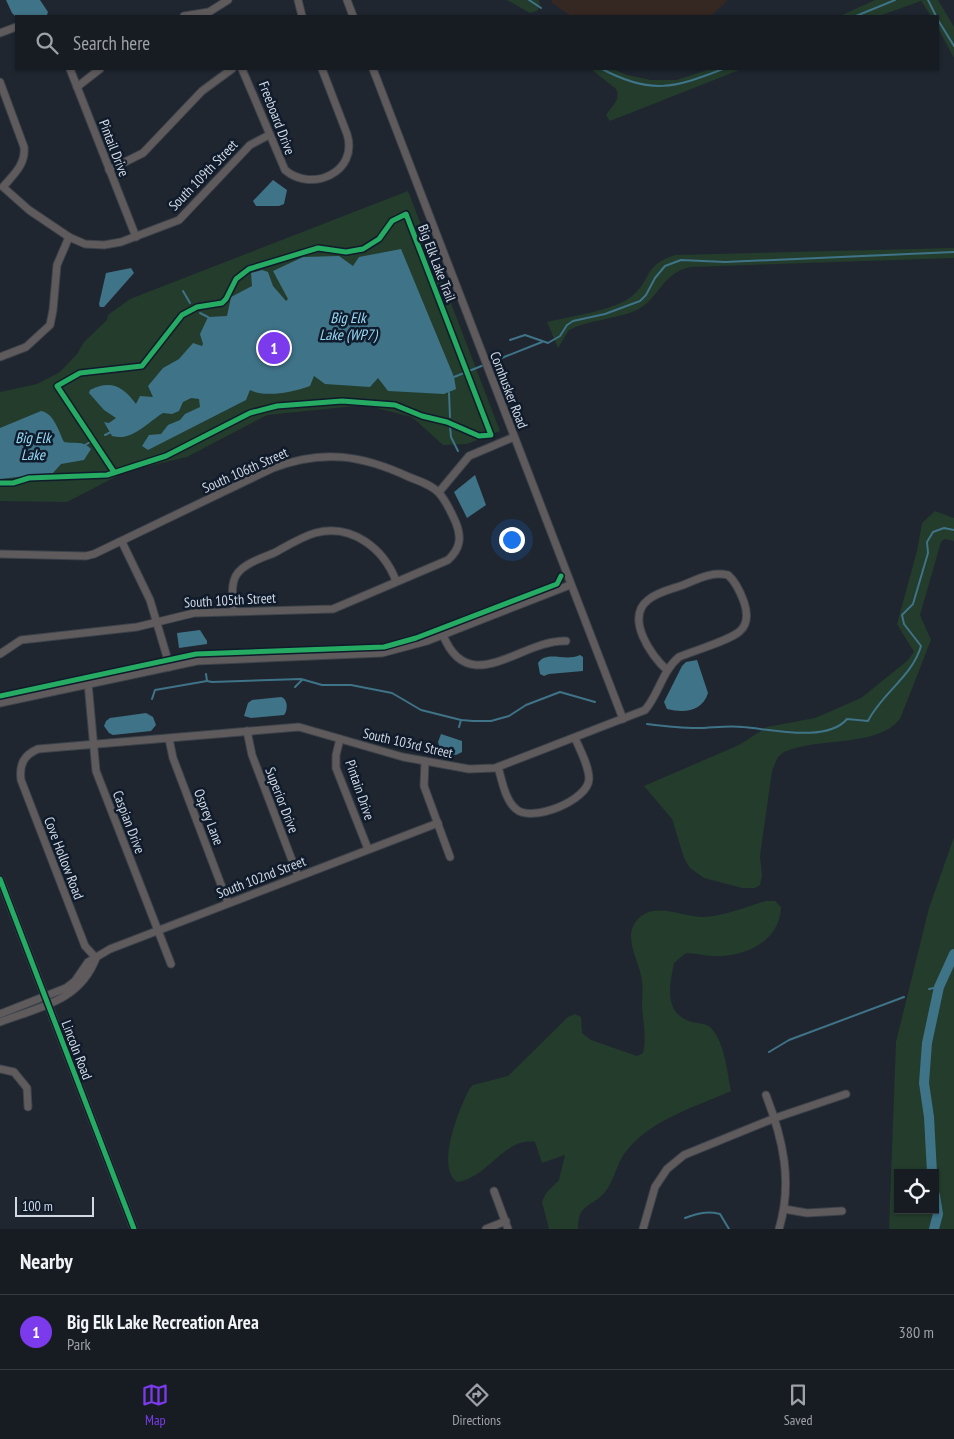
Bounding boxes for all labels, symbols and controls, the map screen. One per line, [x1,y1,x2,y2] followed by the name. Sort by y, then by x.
[15,15,939,70] search box
[33,29,61,57] icon: search
[73,31,150,55] text: Search here
[255,79,299,157] street label: Freeboard Drive
[95,117,133,179] street label: Pintail Drive
[165,136,242,214] street label: South 109th Street
[414,222,460,305] street label: Big Elk Lake Trail
[319,308,378,344] water label: Big Elk Lake (WP7)
[258,329,290,367] pin: 1
[486,349,532,431] street label: Cornhusker Road
[15,428,53,464] water label: Big Elk Lake
[199,443,291,497] street label: South 106th Street
[499,527,525,553] your location
[184,589,277,611] street label: South 105th Street
[361,724,455,762] street label: South 103rd Street
[341,758,379,823] street label: Pintain Drive
[261,765,303,836] street label: Superior Drive
[190,786,228,848] street label: Osprey Lane
[109,788,149,856] street label: Caspian Drive
[40,814,88,902] street label: Cove Hollow Road
[214,852,308,902] street label: South 102nd Street
[57,1018,97,1082] street label: Lincoln Road
[894,1169,939,1214] map controls
[894,1169,939,1214] button: locate
[15,1194,94,1217] scale bar
[22,1197,53,1215] text: 100 m
[20,1248,73,1275] text: Nearby
[67,1310,259,1334] text: Big Elk Lake Recreation Area
[32,1322,40,1342] text: 1
[899,1322,934,1342] text: 380 m
[67,1334,91,1354] text: Park
[141,1381,169,1429] tab: Map
[452,1381,501,1429] tab: Directions
[784,1381,813,1429] tab: Saved

